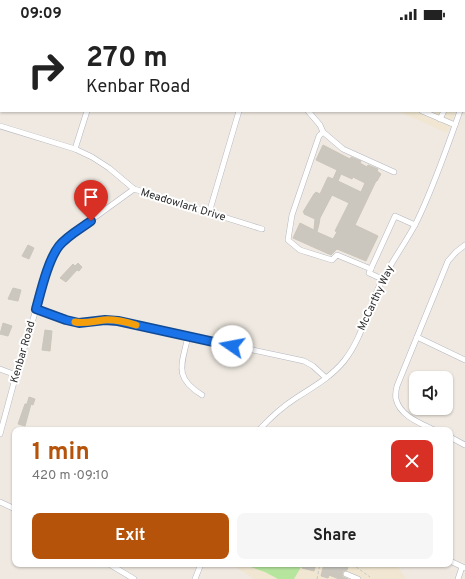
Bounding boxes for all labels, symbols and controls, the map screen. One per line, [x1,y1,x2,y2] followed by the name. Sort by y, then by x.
[20,5,62,24] text: 09:09
[86,41,168,77] text: 270 m
[20,44,72,96] icon: right
[86,76,190,99] text: Kenbar Road
[74,180,108,221] pin
[139,185,227,225] street label: Meadowlark Drive
[80,186,102,208] icon: arrive
[355,263,397,333] street label: McCarthy Way
[7,319,39,385] street label: Kenbar Road
[211,325,253,367] position arrow
[409,371,453,415] map controls
[409,371,453,415] button: sound
[32,438,90,468] text: 1 min
[391,440,433,482] button: close
[32,468,109,484] text: 420 m · 09:10
[32,513,229,559] button: Exit
[237,513,433,559] button: Share

